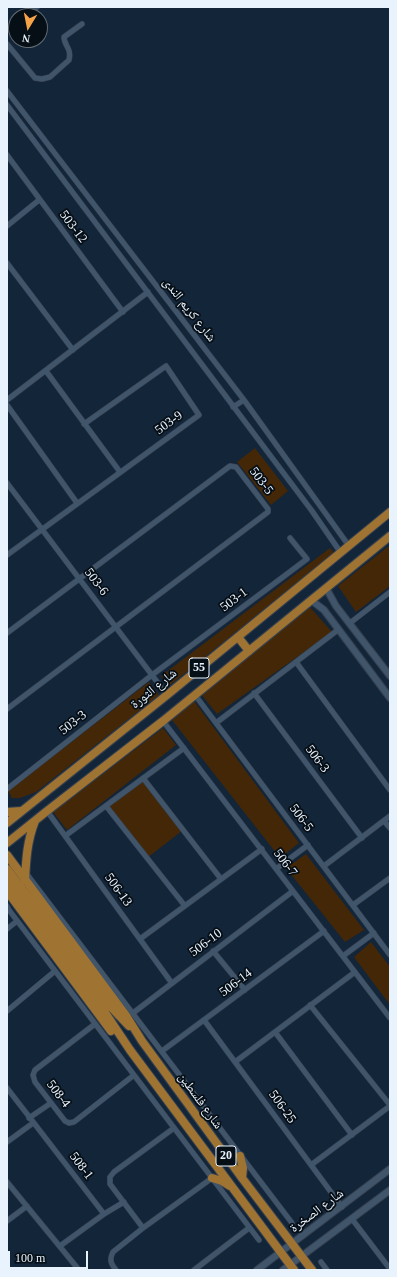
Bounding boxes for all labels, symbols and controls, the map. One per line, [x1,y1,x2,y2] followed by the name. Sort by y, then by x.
[8,8,48,48] north arrow
[21,32,31,45] text: N
[56,208,90,246] street label: 503-12
[159,275,219,345] street label: شارع كريم الندى
[152,408,186,438] street label: 503-9
[246,464,276,498] street label: 503-5
[81,565,111,599] street label: 503-6
[217,585,251,615] street label: 503-1
[189,658,209,678] road number: 55
[128,666,180,712] street label: شارع الثورة
[56,708,90,738] street label: 503-3
[302,742,332,776] street label: 506-3
[286,801,316,835] street label: 506-5
[270,846,300,880] street label: 506-7
[101,871,135,909] street label: 506-13
[187,926,225,960] street label: 506-10
[217,966,255,1000] street label: 506-14
[174,1070,226,1132] street label: شارع فلسطين
[43,1077,73,1111] street label: 508-4
[265,1088,299,1126] street label: 506-25
[216,1146,236,1166] road number: 20
[66,1149,96,1183] street label: 508-1
[287,1186,347,1236] street label: شارع الصخرة
[10,1243,90,1269] scale bar
[15,1251,45,1265] text: 100 m

